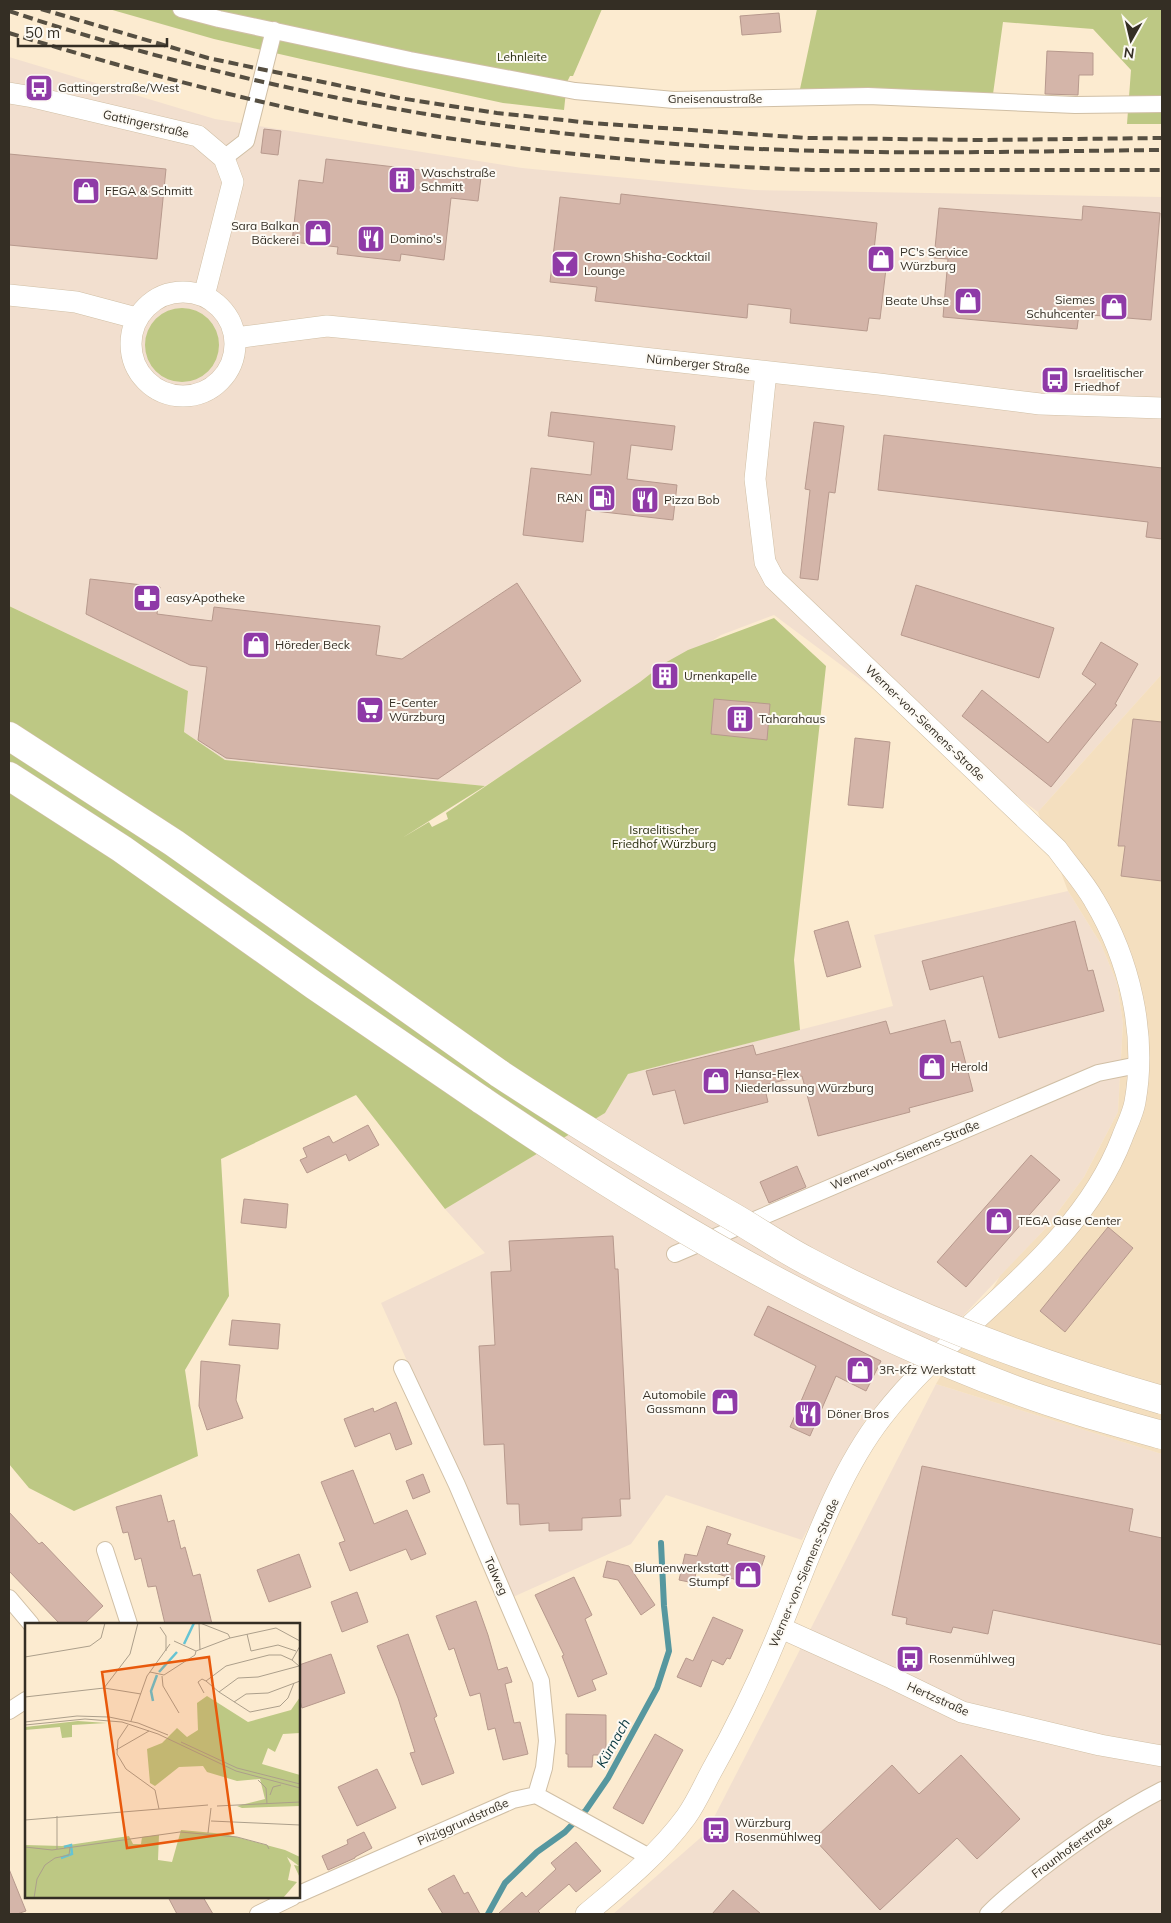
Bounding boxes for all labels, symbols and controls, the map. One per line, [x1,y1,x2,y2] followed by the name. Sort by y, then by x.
[18,15,166,47] scale bar
[1106,15,1156,65] north arrow
[25,23,60,42] text: 50 m
[1123,43,1136,63] text: N
[497,49,547,64] park label: Lehnleite
[24,73,54,103] bus stop icon: Gattingerstraße/West
[58,80,179,95] place label: Gattingerstraße/West
[668,91,762,106] street label: Gneisenaustraße
[102,106,191,141] street label: Gattingerstraße
[387,165,417,195] building icon: Waschstraße Schmitt
[421,165,496,194] place label: Waschstraße Schmitt
[71,176,101,206] shop icon: FEGA & Schmitt
[105,183,193,198] place label: FEGA & Schmitt
[231,218,299,247] place label: Sara Balkan Bäckerei
[303,218,333,248] shop icon: Sara Balkan Bäckerei
[356,224,386,254] restaurant icon: Domino's
[390,231,442,246] place label: Domino's
[866,244,896,274] shop icon: PC's Service Würzburg
[900,244,968,273] place label: PC's Service Würzburg
[550,249,580,279] bar icon: Crown Shisha-Cocktail Lounge
[584,249,710,278] place label: Crown Shisha-Cocktail Lounge
[953,286,983,316] shop icon: Beate Uhse
[1026,292,1096,321] place label: Siemes Schuhcenter
[1099,292,1129,322] shop icon: Siemes Schuhcenter
[885,293,949,308] place label: Beate Uhse
[646,351,750,376] street label: Nürnberger Straße
[1040,365,1070,395] bus stop icon: Israelitischer Friedhof
[1074,365,1144,394] place label: Israelitischer Friedhof
[587,483,617,513] fuel station icon: RAN
[630,485,660,515] restaurant icon: Pizza Bob
[557,490,583,505] place label: RAN
[664,492,720,507] place label: Pizza Bob
[132,583,162,613] pharmacy icon: easyApotheke
[166,590,245,605] place label: easyApotheke
[241,630,271,660] shop icon: Höreder Beck
[275,637,351,652] place label: Höreder Beck
[650,661,680,691] building icon: Urnenkapelle
[863,662,988,784] street label: Werner-von-Siemens-Straße
[684,668,757,683] place label: Urnenkapelle
[355,695,385,725] supermarket icon: E-Center Würzburg
[389,695,445,724] place label: E-Center Würzburg
[725,704,755,734] building icon: Taharahaus
[759,711,825,726] place label: Taharahaus
[612,822,716,851] park label: Israelitischer Friedhof Würzburg
[917,1052,947,1082] shop icon: Herold
[951,1059,988,1074] place label: Herold
[701,1066,731,1096] shop icon: Hansa-Flex Niederlassung Würzburg
[735,1066,874,1095] place label: Hansa-Flex Niederlassung Würzburg
[828,1116,981,1193] street label: Werner-von-Siemens-Straße
[984,1206,1014,1236] shop icon: TEGA Gase Center
[1018,1213,1122,1228] place label: TEGA Gase Center
[845,1355,875,1385] shop icon: 3R-Kfz Werkstatt
[879,1362,975,1377] place label: 3R-Kfz Werkstatt
[642,1387,706,1416] place label: Automobile Gassmann
[710,1387,740,1417] shop icon: Automobile Gassmann
[793,1399,823,1429] restaurant icon: Döner Bros
[827,1406,889,1421] place label: Döner Bros
[765,1496,842,1649] street label: Werner-von-Siemens-Straße
[481,1554,512,1597] street label: Talweg
[634,1560,730,1589] place label: Blumenwerkstatt Stumpf
[733,1560,763,1590] shop icon: Blumenwerkstatt Stumpf
[25,1623,300,1898] inset map
[895,1644,925,1674] bus stop icon: Rosenmühlweg
[929,1651,1015,1666] place label: Rosenmühlweg
[905,1678,972,1719] street label: Hertzstraße
[592,1715,634,1771] water label: Kürnach
[415,1795,511,1848] street label: Pilziggrundstraße
[1028,1812,1115,1881] street label: Fraunhoferstraße
[701,1815,731,1845] bus stop icon: Würzburg Rosenmühlweg
[735,1815,821,1844] place label: Würzburg Rosenmühlweg

